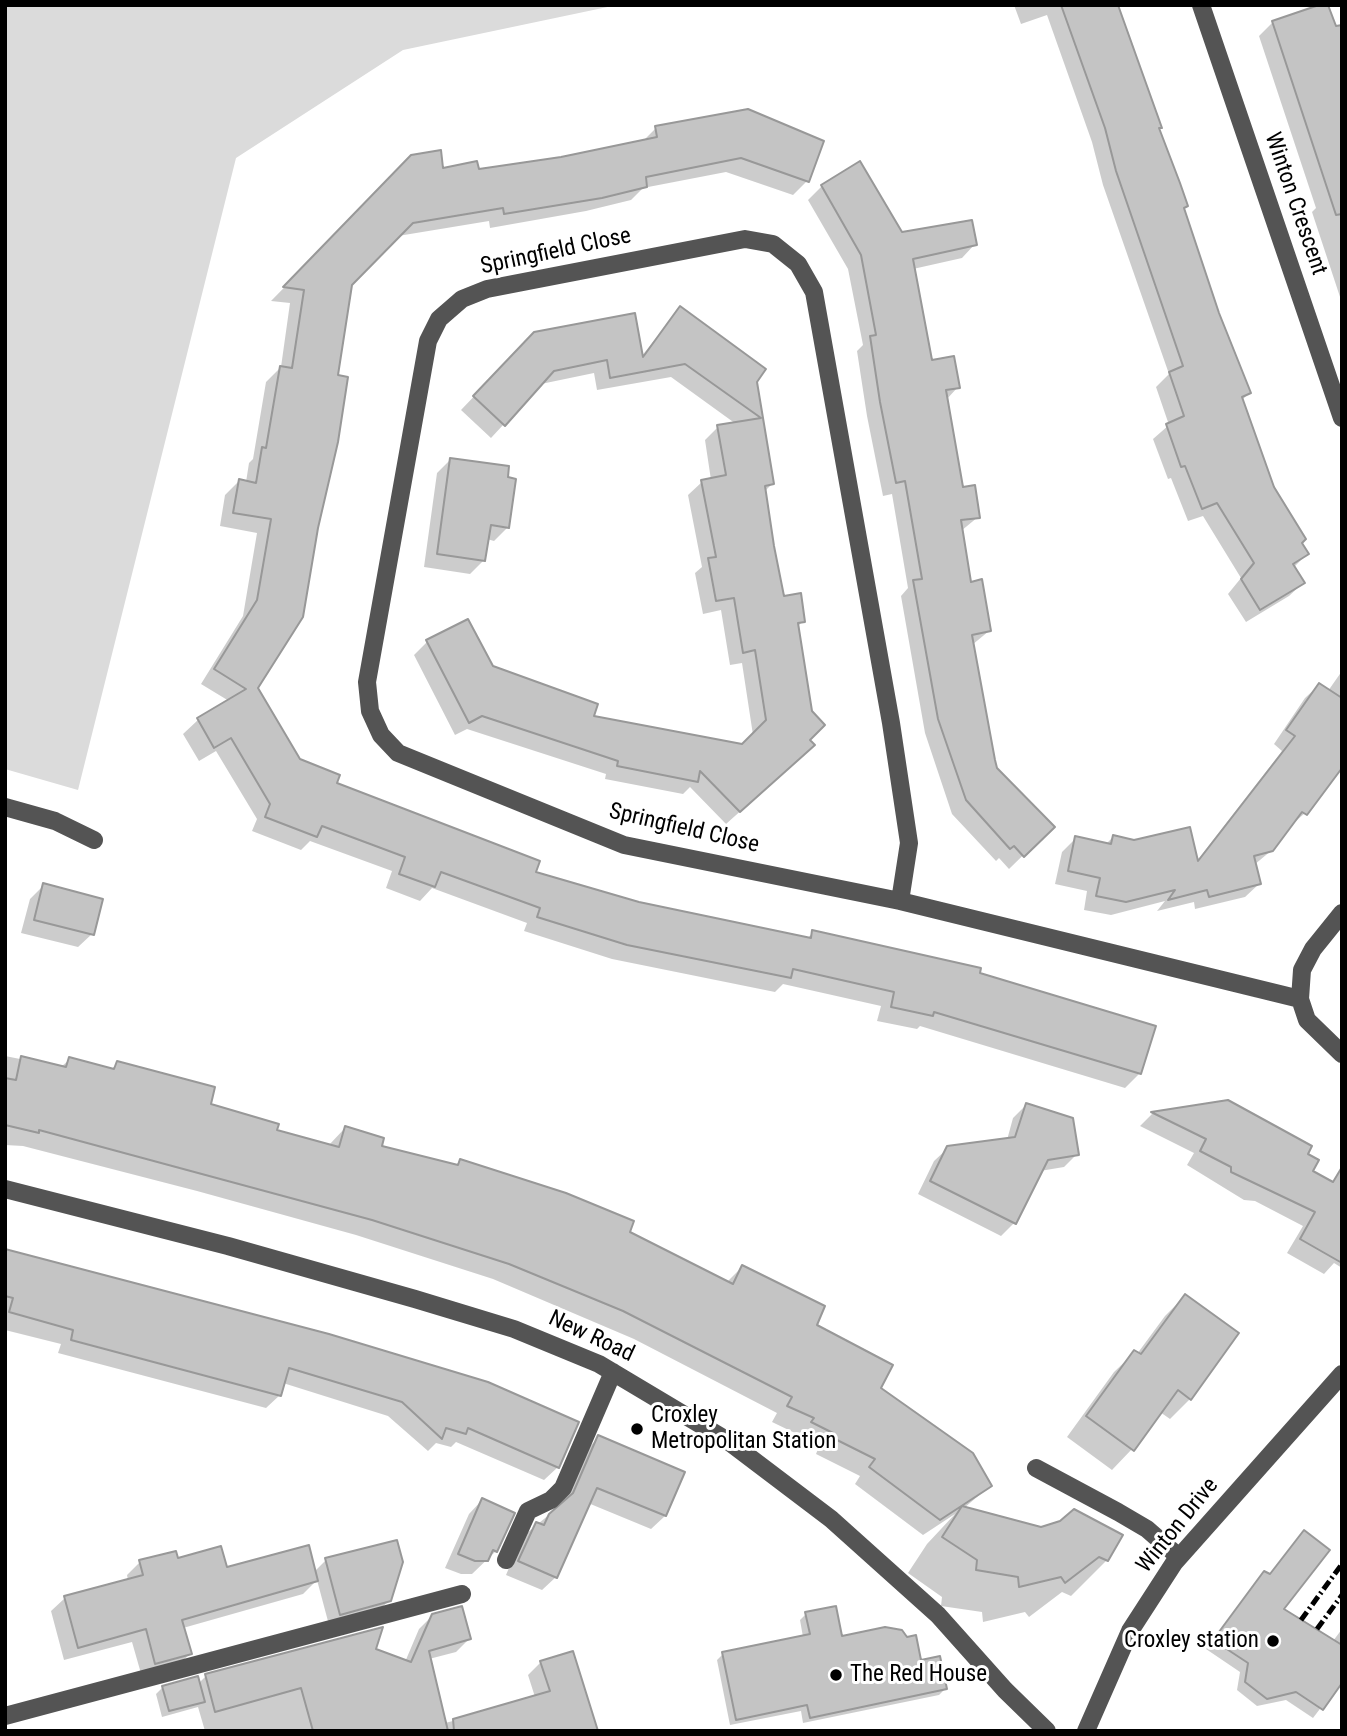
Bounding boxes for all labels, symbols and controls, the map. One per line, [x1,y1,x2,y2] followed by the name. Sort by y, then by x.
[1258,129,1332,279] street label: Winton Crescent
[478,223,634,281] street label: Springfield Close
[606,798,762,860] street label: Springfield Close
[544,1305,638,1369] street label: New Road
[651,1402,836,1456] place label: Croxley Metropolitan Station
[629,1421,645,1437] marker: Croxley Metropolitan Station
[1131,1473,1225,1579] street label: Winton Drive
[1124,1627,1259,1655] place label: Croxley station
[1265,1633,1281,1649] marker: Croxley station
[850,1661,987,1689] place label: The Red House
[828,1667,844,1683] marker: The Red House

